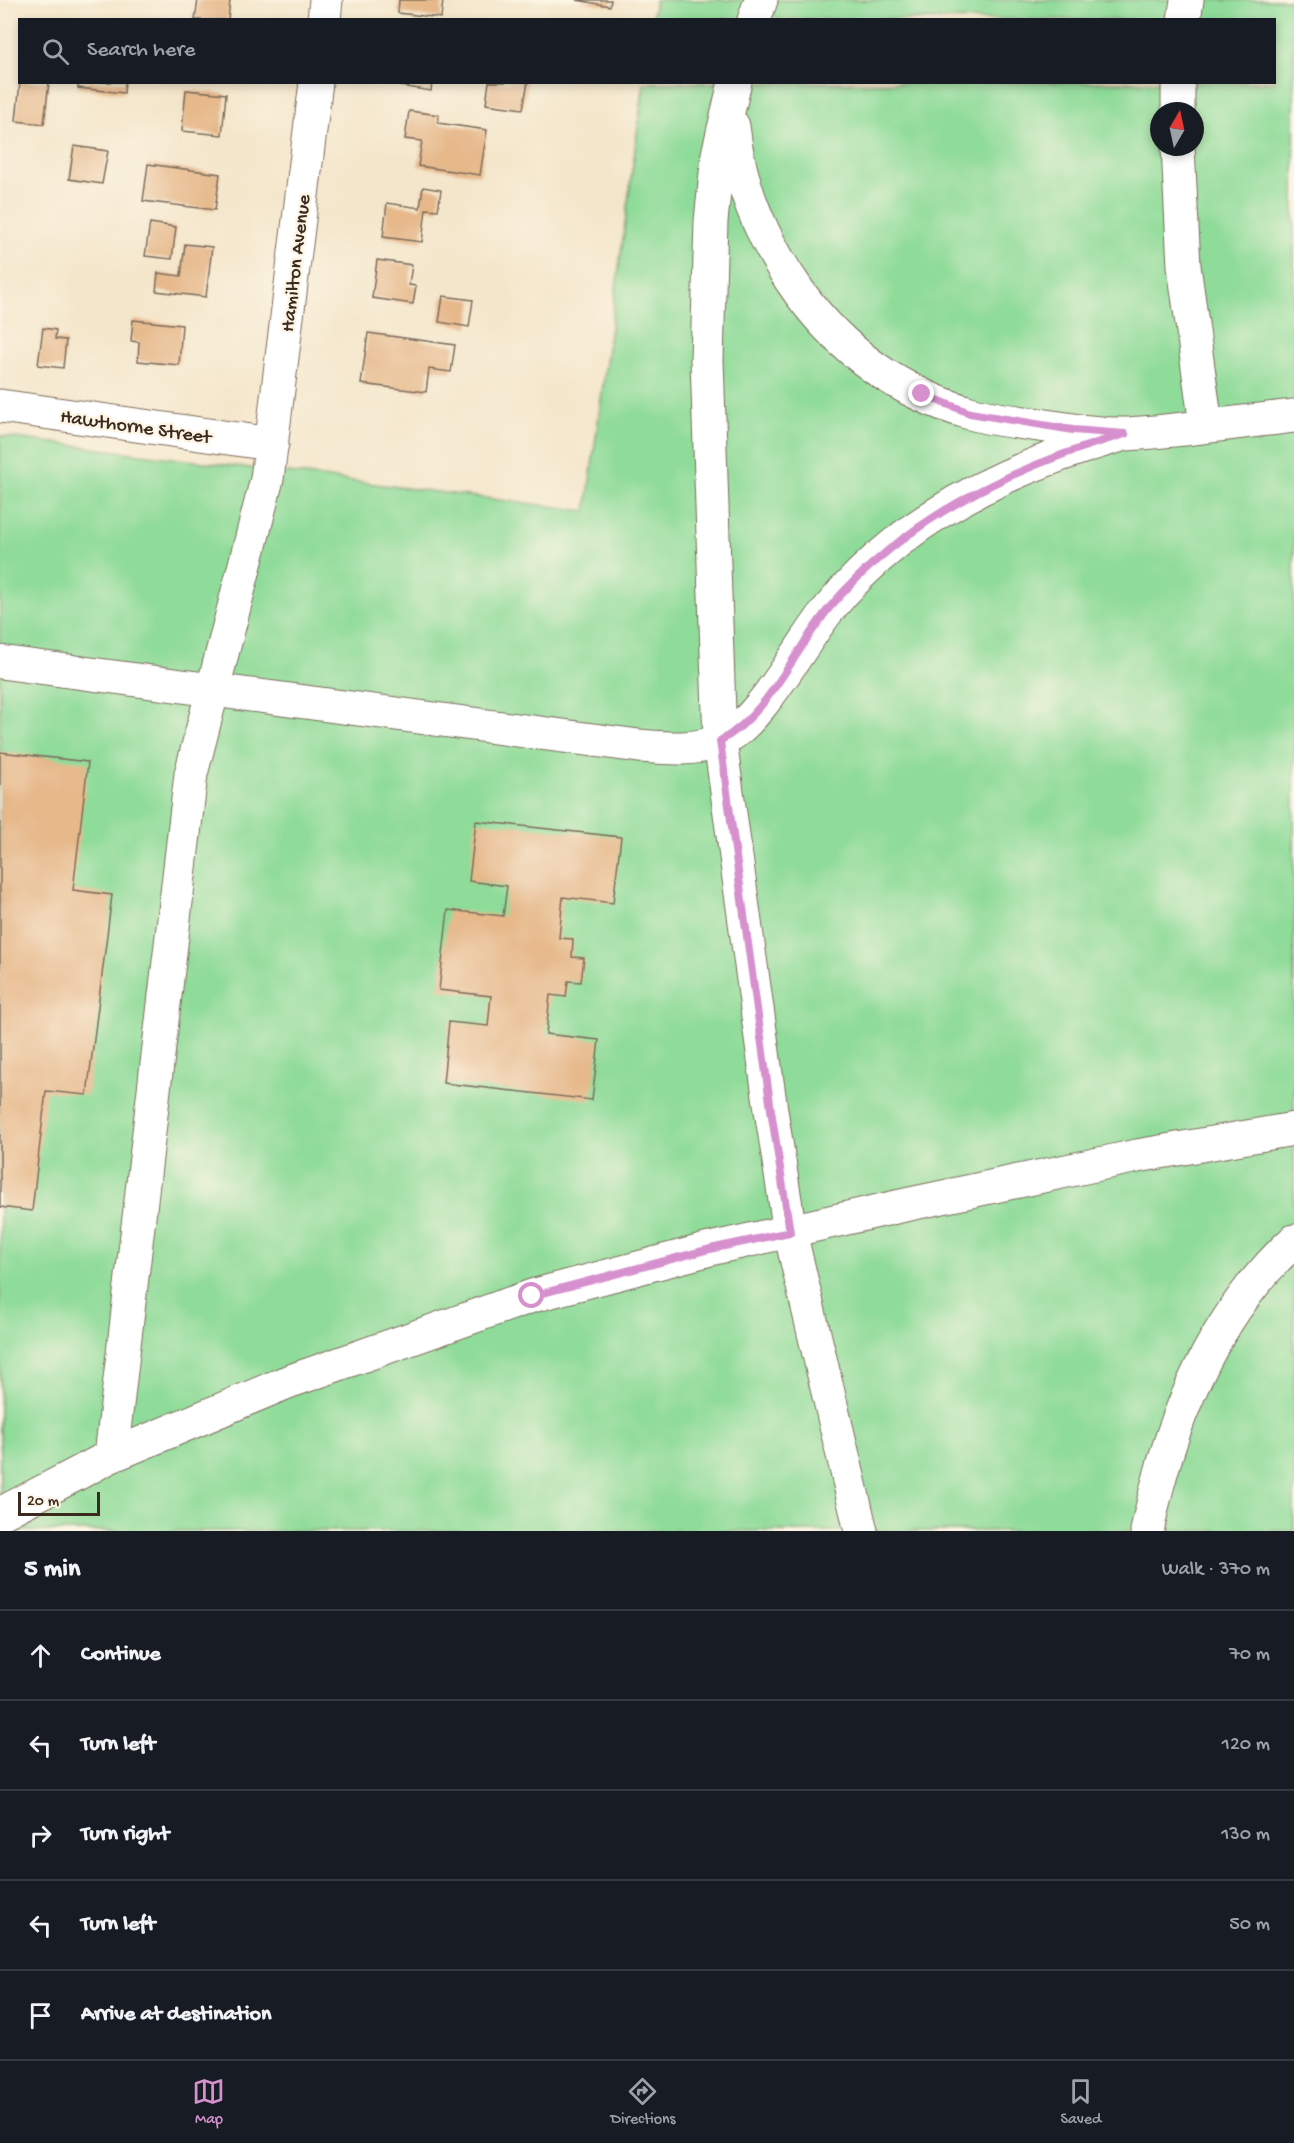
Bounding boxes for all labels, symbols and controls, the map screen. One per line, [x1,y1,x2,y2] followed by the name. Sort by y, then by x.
[18,18,1276,84] search box
[39,35,72,68] icon: search
[87,38,195,64] text: Search here
[1150,102,1204,156] north arrow
[278,193,317,334] street label: Hamilton Avenue
[908,380,934,406] route end
[59,406,214,451] street label: Hawthorne Street
[518,1282,544,1308] route start
[18,1489,100,1516] scale bar
[27,1493,59,1512] text: 20 m
[24,1555,80,1586] text: 5 min
[1162,1559,1270,1582] text: Walk · 370 m
[24,1639,57,1672] icon: ahead
[81,1642,161,1668] text: Continue
[1229,1644,1270,1667] text: 70 m
[24,1729,57,1762] icon: left
[81,1732,155,1758] text: Turn left
[1222,1734,1270,1757] text: 120 m
[24,1819,57,1852] icon: right
[81,1822,169,1848] text: Turn right
[1221,1824,1270,1847] text: 130 m
[24,1909,57,1942] icon: left
[81,1912,155,1938] text: Turn left
[1229,1914,1270,1937] text: 50 m
[24,1999,57,2032] icon: arrive
[81,2002,271,2028] text: Arrive at destination
[192,2075,225,2130] tab: Map
[610,2075,676,2130] tab: Directions
[1060,2075,1101,2130] tab: Saved

